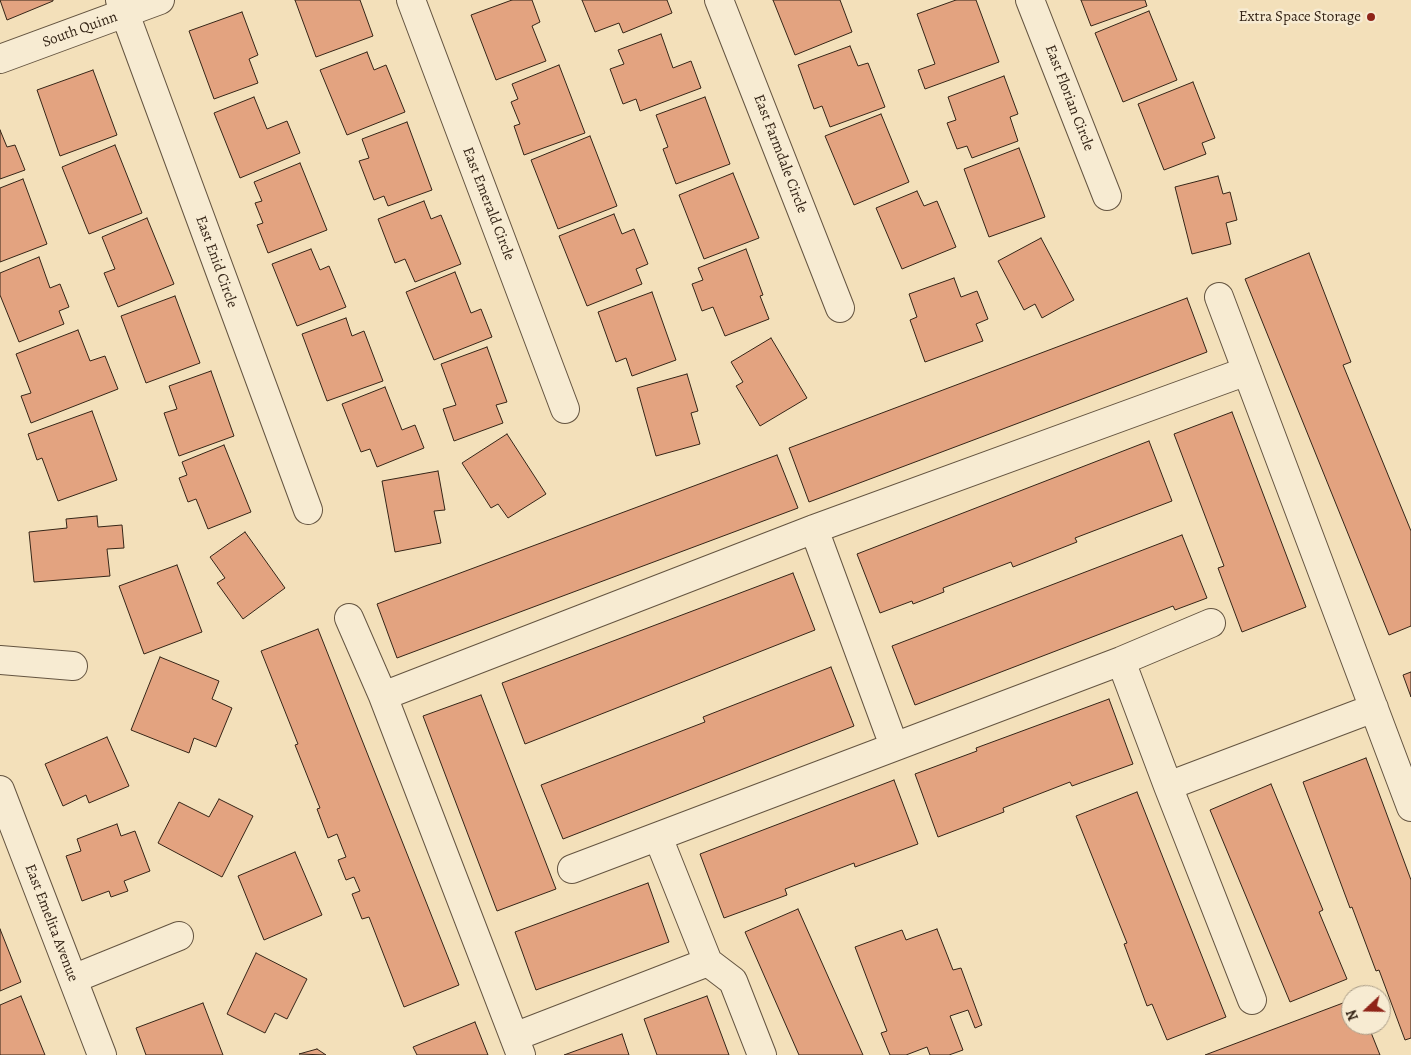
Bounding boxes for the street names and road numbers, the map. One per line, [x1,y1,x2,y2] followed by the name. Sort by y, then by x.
[40,8,120,52] street label: South Quinn
[1041,42,1097,154] street label: East Florian Circle
[749,92,811,216] street label: East Farmdale Circle
[458,145,518,263] street label: East Emerald Circle
[191,213,241,311] street label: East Enid Circle
[20,862,82,984] street label: East Emelita Avenue

